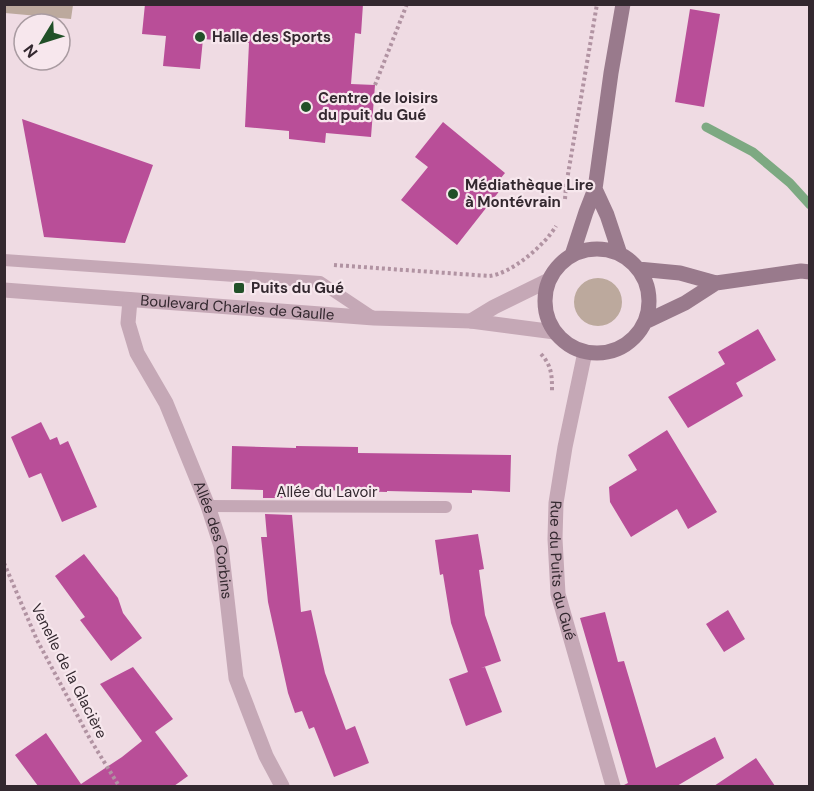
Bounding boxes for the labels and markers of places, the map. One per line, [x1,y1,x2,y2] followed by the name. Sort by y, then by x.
[212,27,331,47] place label: Halle des Sports
[193,30,207,44] marker: Halle des Sports
[318,88,438,125] place label: Centre de loisirs du puit du Gué
[299,100,313,114] marker: Centre de loisirs du puit du Gué
[465,175,594,212] place label: Médiathèque Lire à Montévrain
[446,187,460,201] marker: Médiathèque Lire à Montévrain
[251,278,344,298] place label: Puits du Gué
[232,281,246,295] marker: Puits du Gué

